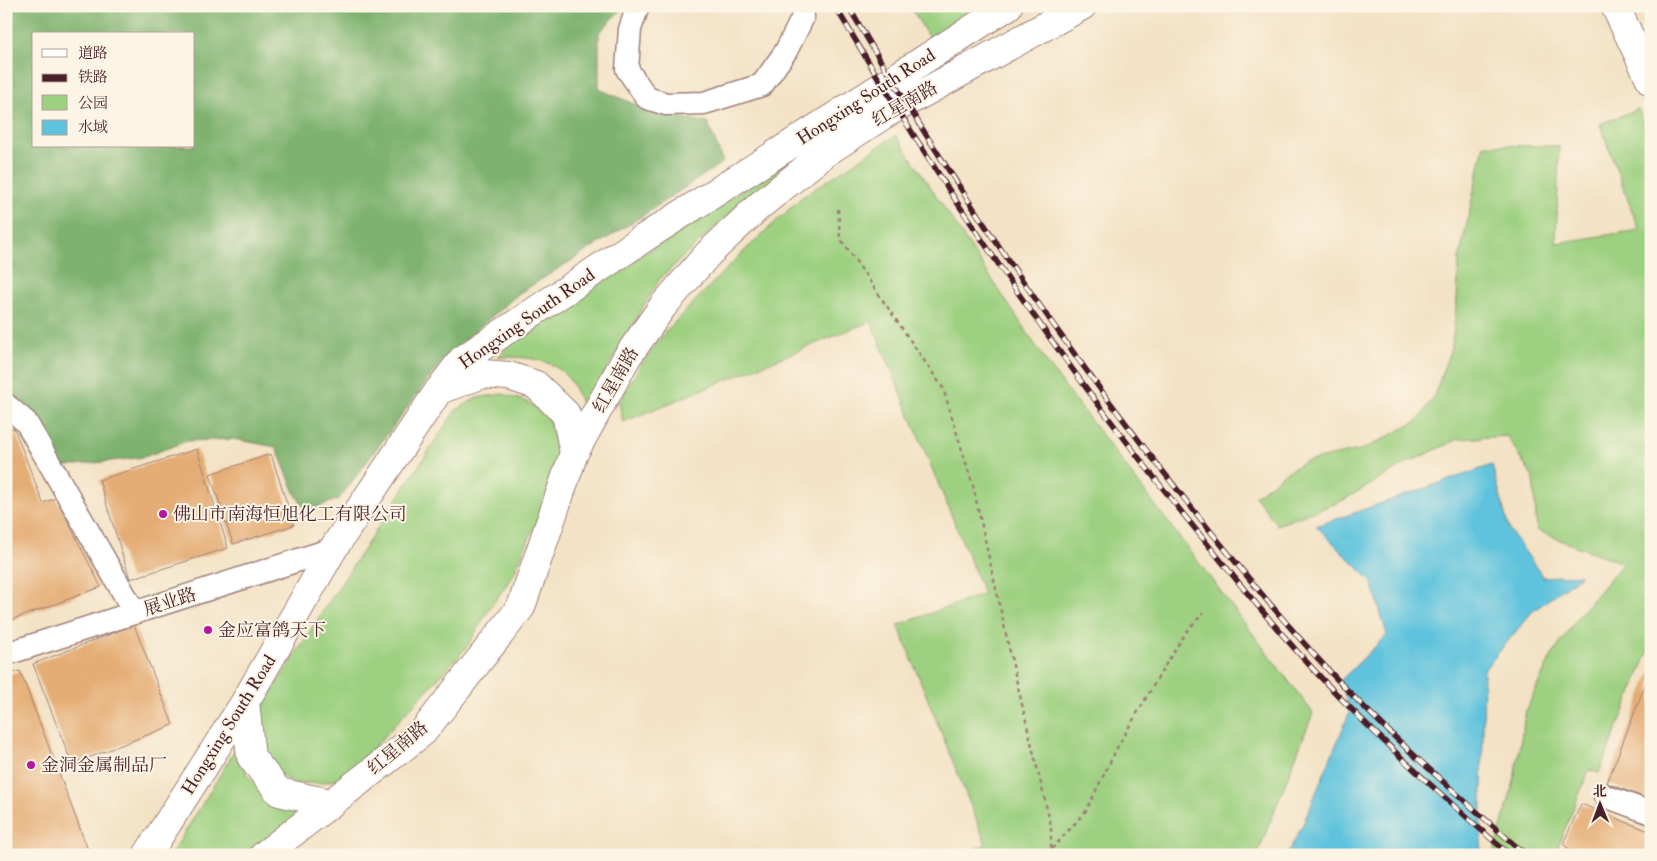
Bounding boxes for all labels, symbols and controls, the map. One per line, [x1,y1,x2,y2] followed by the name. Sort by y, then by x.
[32,32,195,148] legend
[78,44,108,63] text: 道路
[792,44,940,150] street label: Hongxing South Road
[78,68,108,87] text: 铁路
[868,76,942,132] street label: 红星南路
[78,94,108,113] text: 公园
[78,118,108,137] text: 水域
[455,263,600,374] street label: Hongxing South Road
[588,343,644,417] street label: 红星南路
[173,503,407,526] place label: 佛山市南海恒旭化工有限公司
[157,508,169,520] marker: 佛山市南海恒旭化工有限公司
[141,583,199,621] street label: 展业路
[218,619,326,642] place label: 金应富鸽天下
[202,624,214,636] marker: 金应富鸽天下
[177,651,281,799] street label: Hongxing South Road
[363,716,433,780] street label: 红星南路
[41,754,167,777] place label: 金洞金属制品厂
[25,759,37,771] marker: 金洞金属制品厂
[1574,778,1624,828] north arrow
[1593,783,1607,800] text: 北

